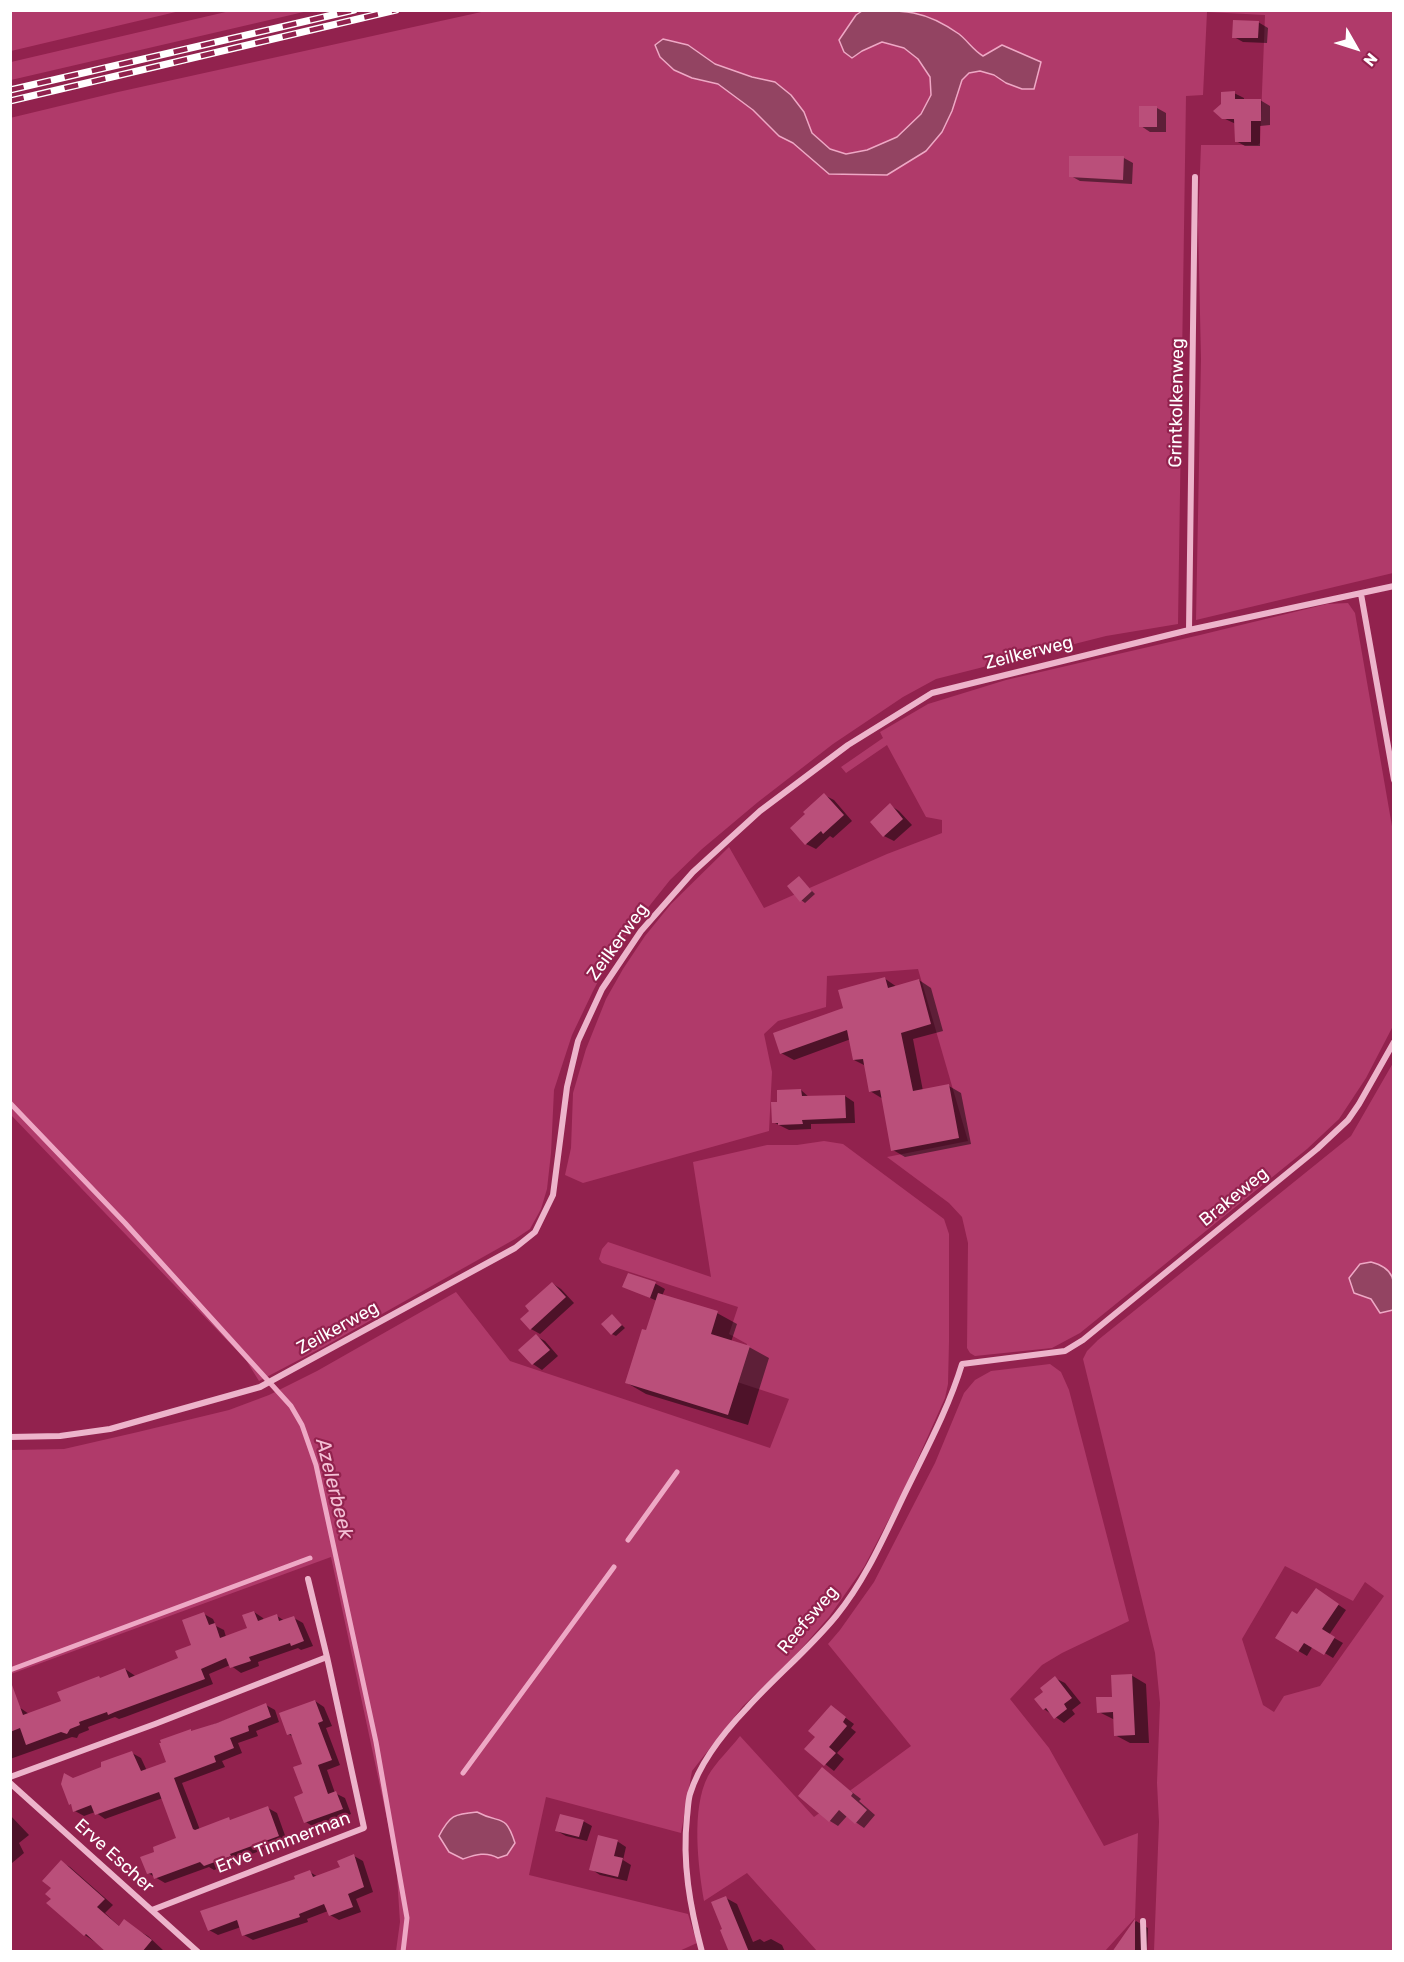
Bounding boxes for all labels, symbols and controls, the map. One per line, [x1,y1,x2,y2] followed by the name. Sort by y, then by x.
[1326,18,1386,78] north arrow
[1359,49,1381,70] text: N
[1165,338,1189,468] street label: Grintkolkenweg
[983,632,1075,674] street label: Zeilkerweg
[583,899,653,985] street label: Zeilkerweg
[1195,1163,1273,1231] street label: Brakeweg
[293,1297,383,1359] street label: Zeilkerweg
[310,1436,358,1542] water label: Azelerbeek
[773,1581,843,1659] street label: Reefsweg
[213,1807,353,1879] street label: Erve Timmerman
[70,1815,158,1897] street label: Erve Escher

